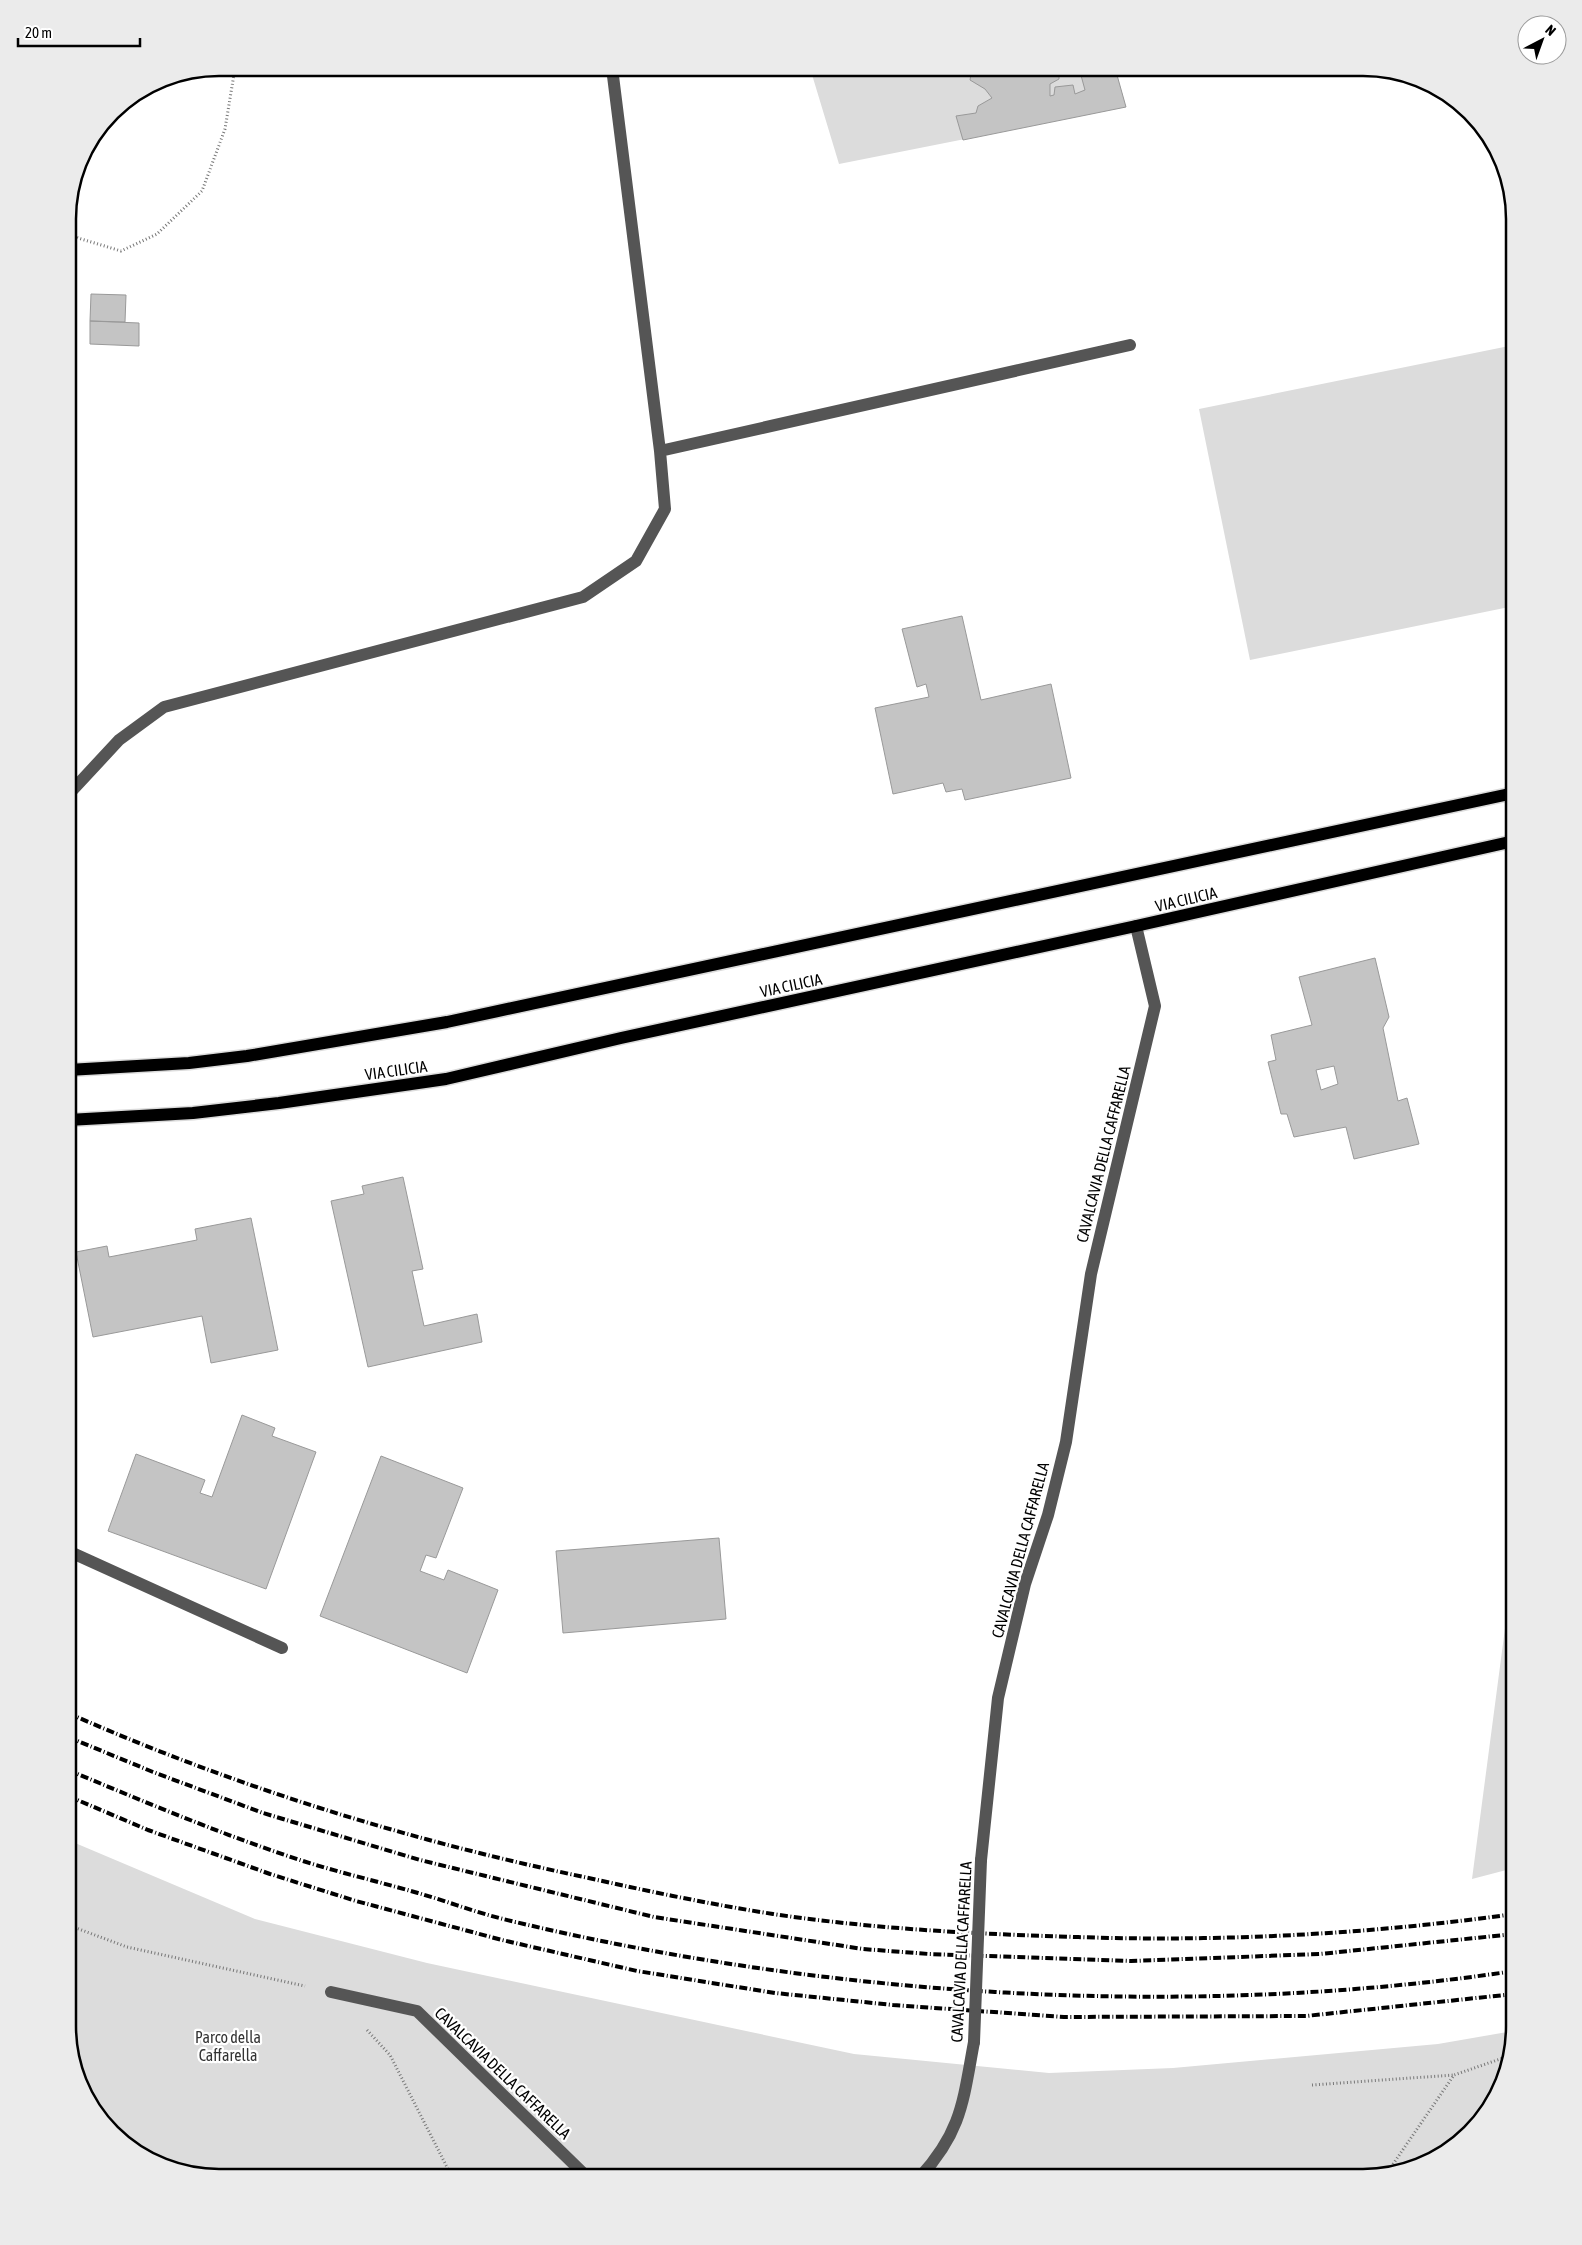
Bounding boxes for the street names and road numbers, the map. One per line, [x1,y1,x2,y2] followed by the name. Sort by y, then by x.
[1153,883,1219,915] street label: VIA CILICIA
[759,970,824,1000] street label: VIA CILICIA
[364,1057,428,1083] street label: VIA CILICIA
[1072,1064,1134,1244] street label: CAVALCAVIA DELLA CAFFARELLA
[988,1460,1052,1640] street label: CAVALCAVIA DELLA CAFFARELLA
[947,1861,975,2043] street label: CAVALCAVIA DELLA CAFFARELLA
[432,2004,575,2143] street label: CAVALCAVIA DELLA CAFFARELLA

